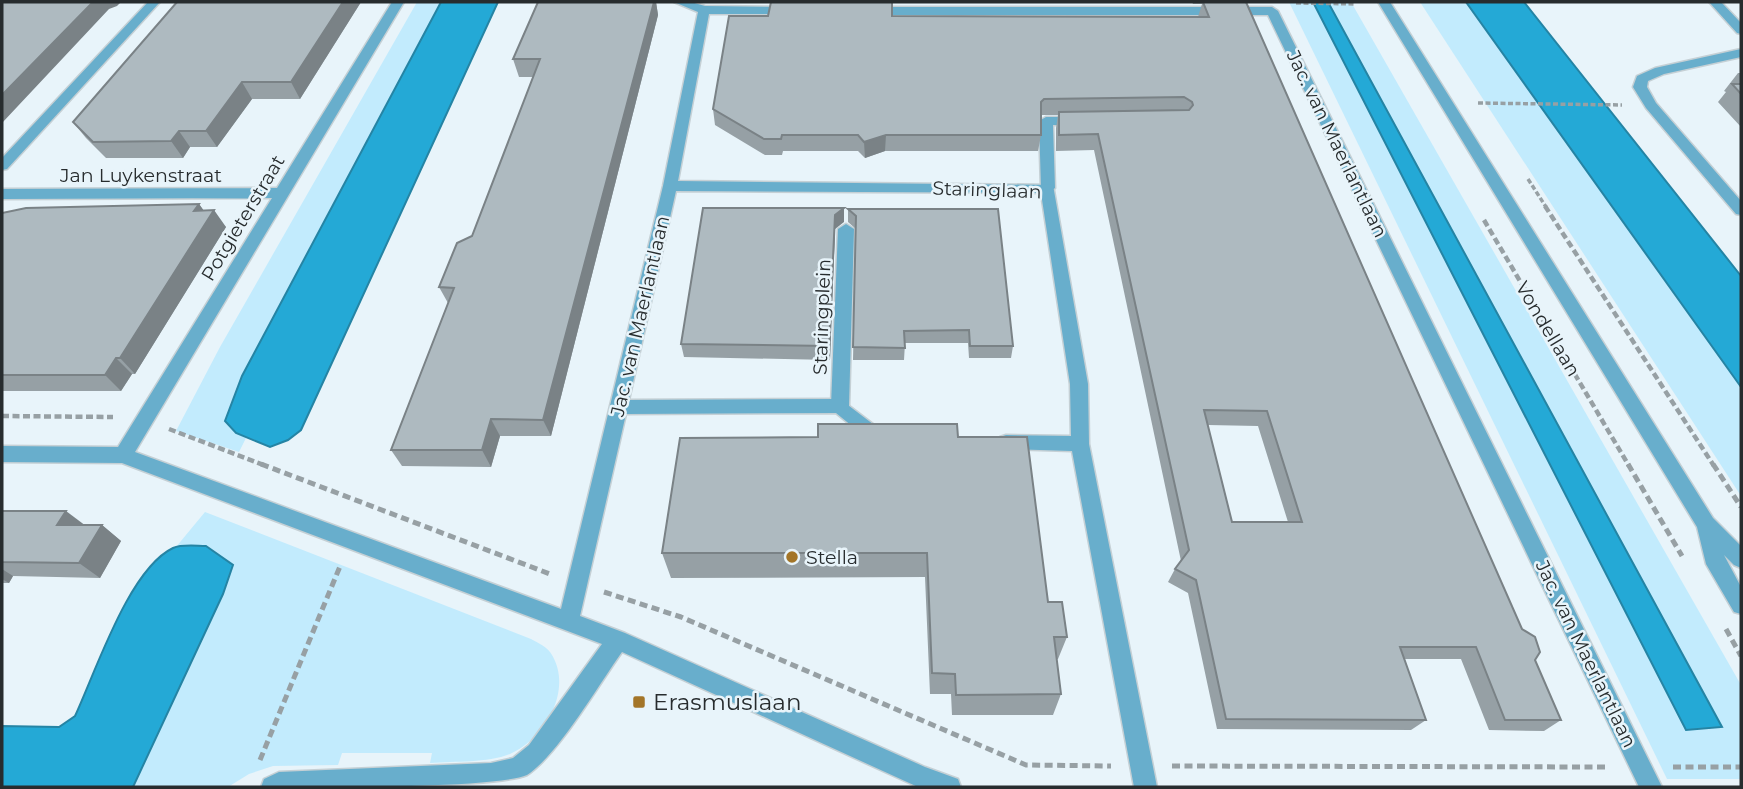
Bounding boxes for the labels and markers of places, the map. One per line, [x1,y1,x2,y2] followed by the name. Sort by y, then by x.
[806,546,858,569] place label: Stella
[784,549,800,565] marker: Stella
[653,688,801,716] place label: Erasmuslaan
[631,694,647,710] marker: Erasmuslaan

